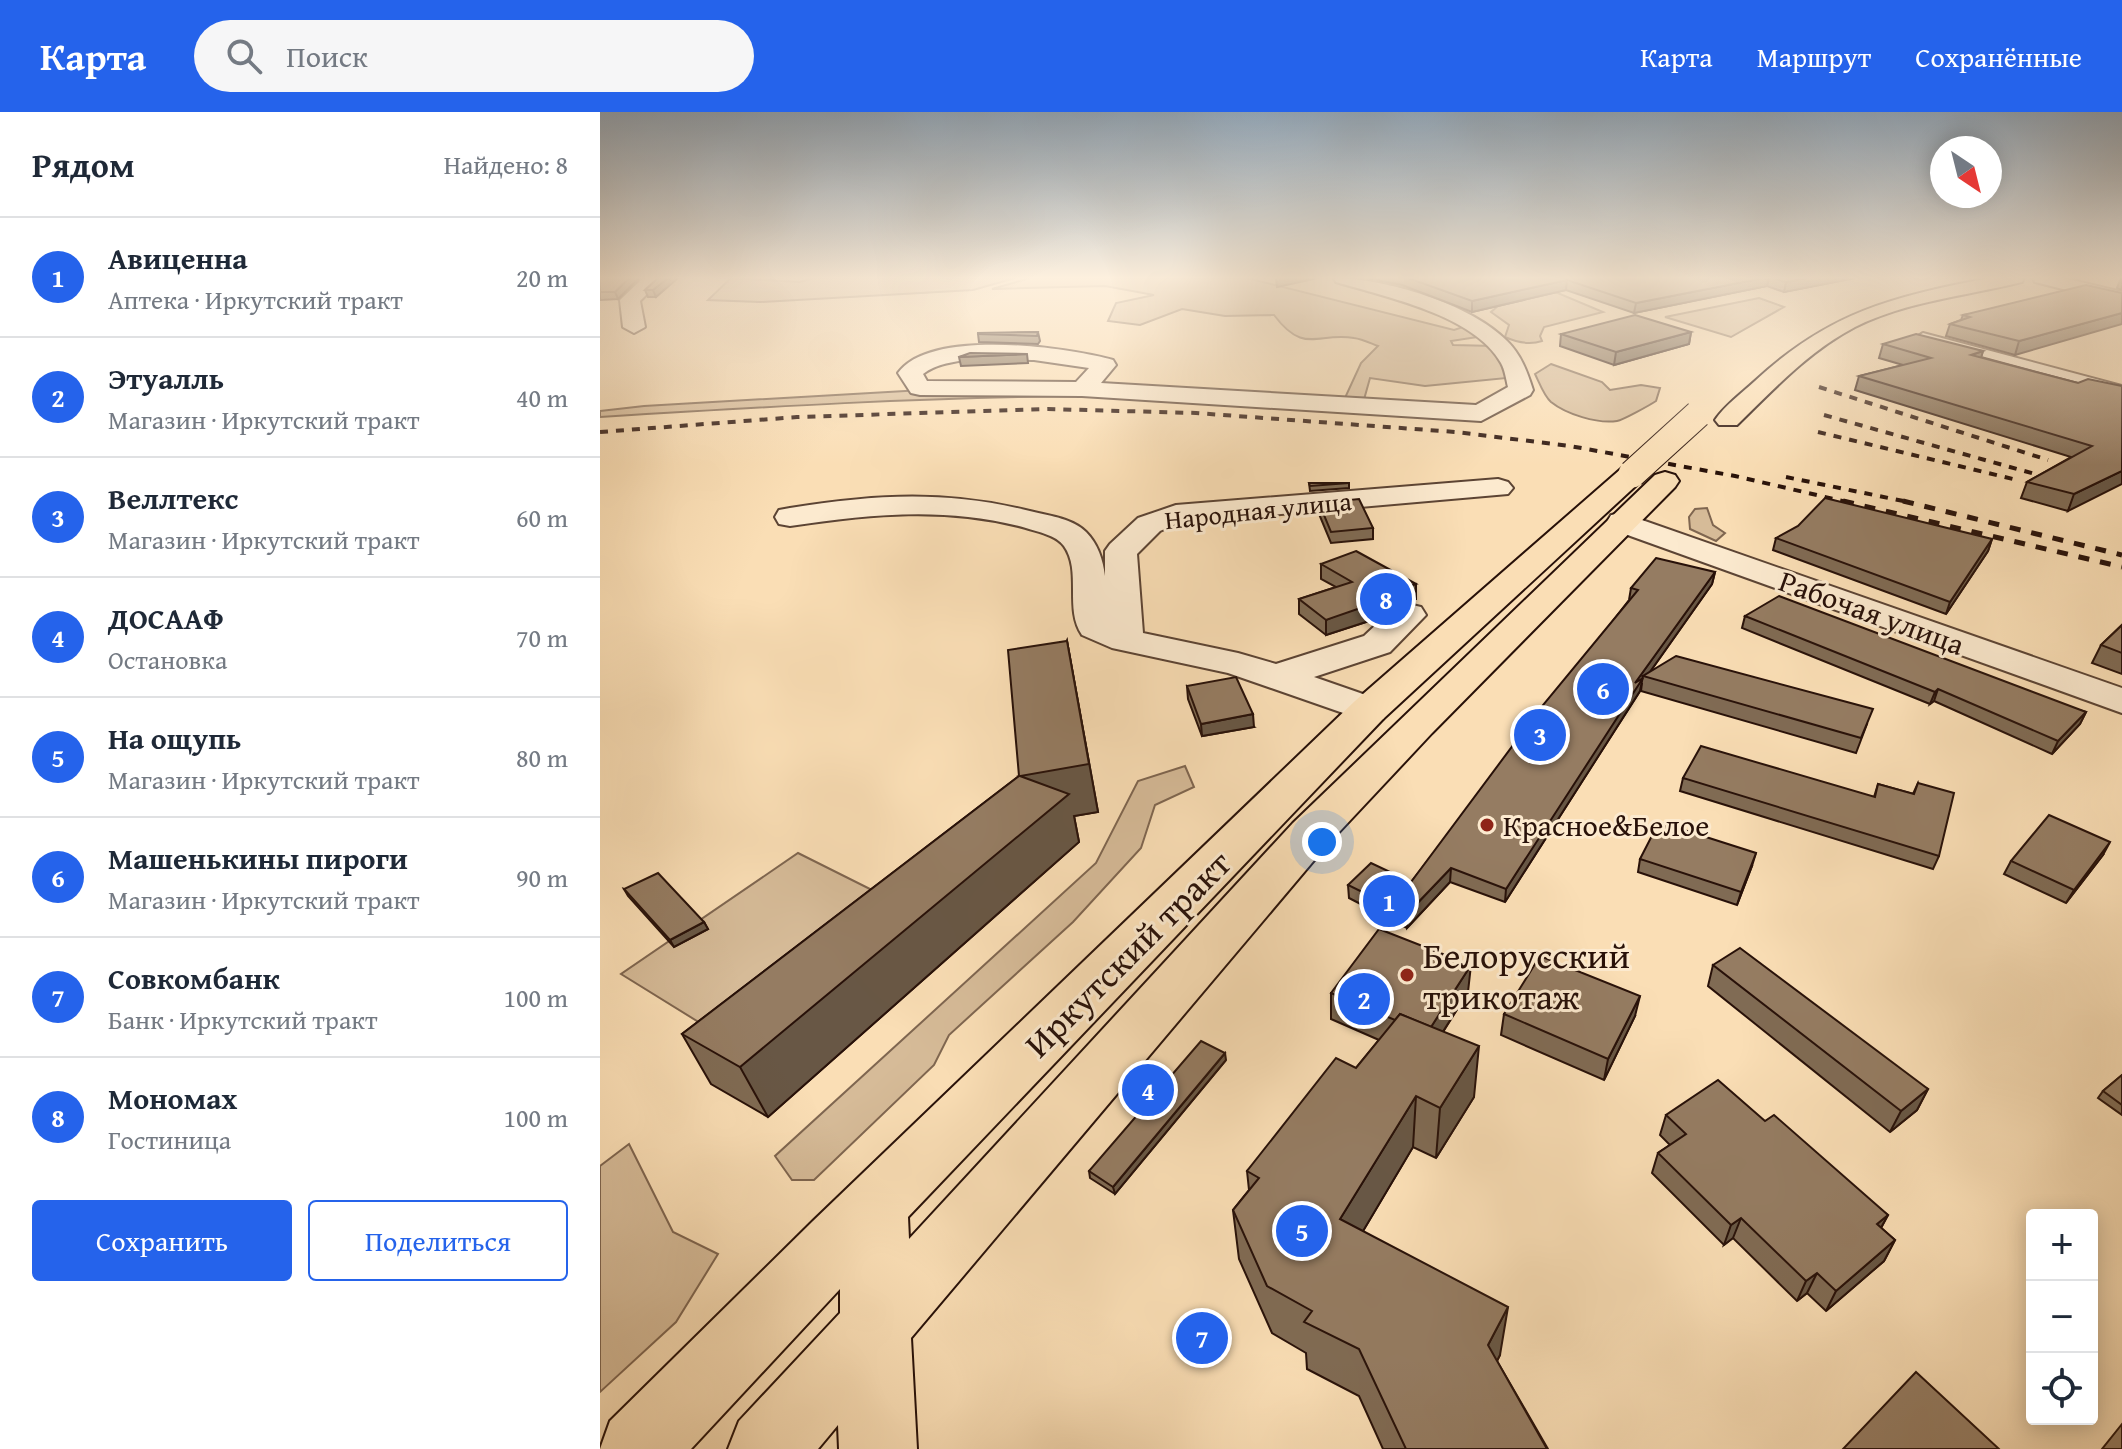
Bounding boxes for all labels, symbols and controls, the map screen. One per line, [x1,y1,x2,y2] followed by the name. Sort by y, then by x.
[194,20,754,92] search box
[40,28,146,84] text: Карта
[222,34,266,78] icon: search
[286,34,368,78] text: Поиск
[1640,36,1713,77] text: Карта
[1757,36,1871,77] text: Маршрут
[1915,36,2082,77] text: Сохранённые
[1930,136,2002,208] north arrow
[32,140,135,189] text: Рядом
[444,145,568,184] text: Найдено: 8
[108,236,248,280] text: Авиценна
[51,258,65,297] text: 1
[516,258,568,297] text: 20 m
[108,280,403,319] text: Аптека · Иркутский тракт
[108,356,224,400] text: Этуалль
[51,378,65,417] text: 2
[516,378,568,417] text: 40 m
[108,400,420,439] text: Магазин · Иркутский тракт
[108,476,238,520] text: Веллтекс
[1163,481,1354,539] street label: Народная улица
[51,498,65,537] text: 3
[516,498,568,537] text: 60 m
[108,520,420,559] text: Магазин · Иркутский тракт
[1773,558,1971,666] street label: Рабочая улица
[1360,569,1412,629] pin: 8
[108,596,224,640] text: ДОСААФ
[51,618,65,657] text: 4
[516,618,568,657] text: 70 m
[108,640,227,679] text: Остановка
[1577,659,1629,719] pin: 6
[1514,705,1566,765] pin: 3
[108,716,241,760] text: На ощупь
[51,738,65,777] text: 5
[516,738,568,777] text: 80 m
[108,760,420,799] text: Магазин · Иркутский тракт
[1503,803,1709,847] place label: Красное&Белое
[1478,816,1496,834] marker: Красное&Белое
[1302,822,1342,862] your location
[108,836,408,880] text: Машенькины пироги
[1011,837,1243,1069] street label: Иркутский тракт
[51,858,65,897] text: 6
[516,858,568,897] text: 90 m
[1363,871,1415,931] pin: 1
[108,880,420,919] text: Магазин · Иркутский тракт
[1423,928,1630,1022] place label: Белорусский трикотаж
[108,956,280,1000] text: Совкомбанк
[1398,966,1416,984] marker: Белорусский трикотаж
[1338,969,1390,1029] pin: 2
[51,978,65,1017] text: 7
[503,978,568,1017] text: 100 m
[108,1000,377,1039] text: Банк · Иркутский тракт
[1122,1060,1174,1120] pin: 4
[108,1076,237,1120] text: Мономах
[51,1098,65,1137] text: 8
[503,1098,568,1137] text: 100 m
[108,1120,231,1159] text: Гостиница
[32,1200,292,1281] button: Сохранить
[308,1200,568,1281] button: Поделиться
[1276,1201,1328,1261] pin: 5
[2026,1209,2098,1425] map controls
[2026,1209,2098,1281] button: +
[2026,1281,2098,1353] button: −
[1176,1308,1228,1368] pin: 7
[2026,1353,2098,1425] button: locate

